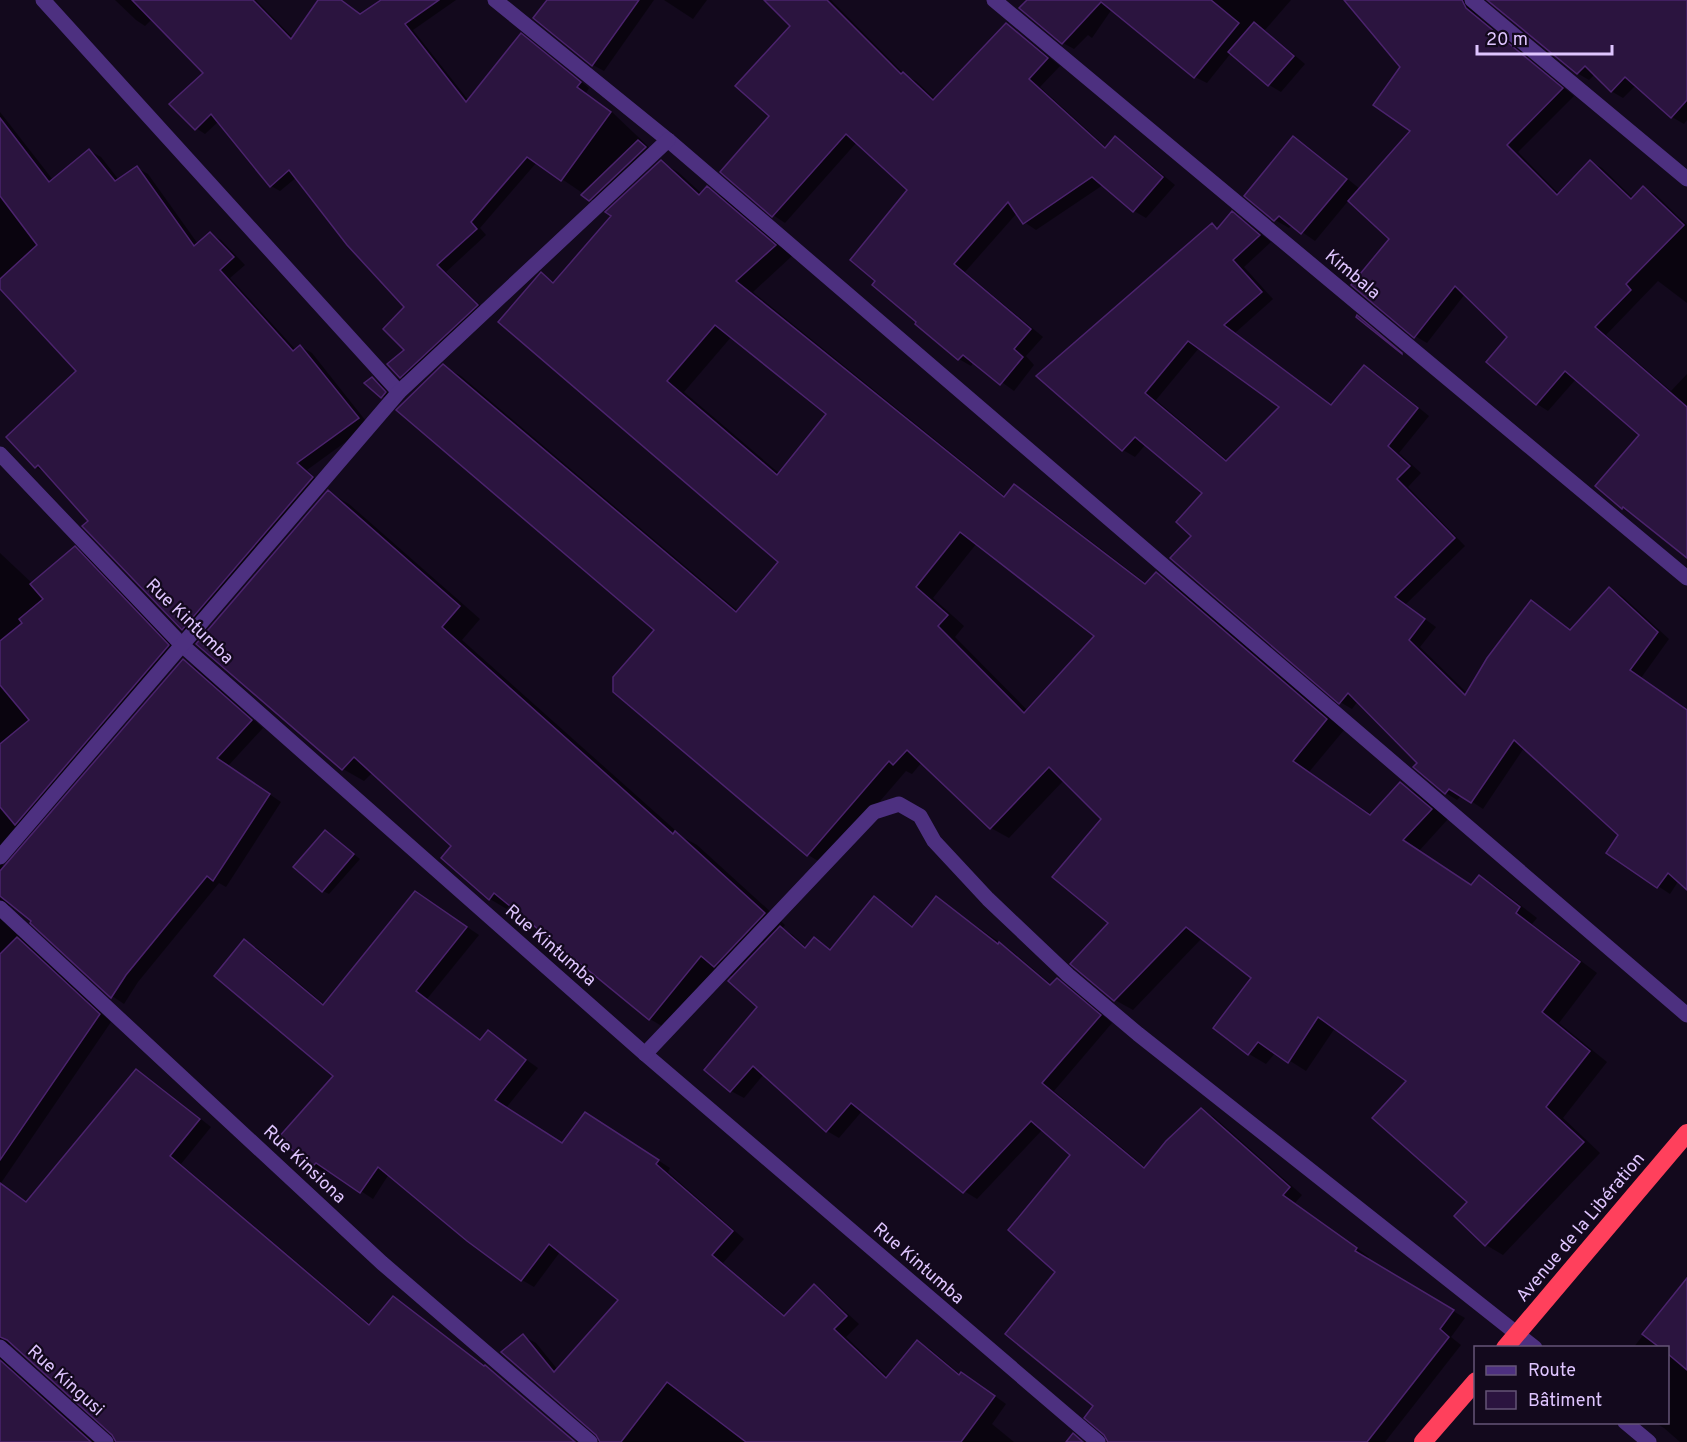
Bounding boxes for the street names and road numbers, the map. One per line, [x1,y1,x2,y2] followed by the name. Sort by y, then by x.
[1319,245,1385,305] street label: Kimbala
[140,574,238,670] street label: Rue Kintumba
[500,900,600,992] street label: Rue Kintumba
[258,1121,350,1209] street label: Rue Kinsiona
[1512,1148,1651,1308] street label: Avenue de la Libération
[868,1218,968,1310] street label: Rue Kintumba
[22,1341,108,1422] street label: Rue Kingusi

